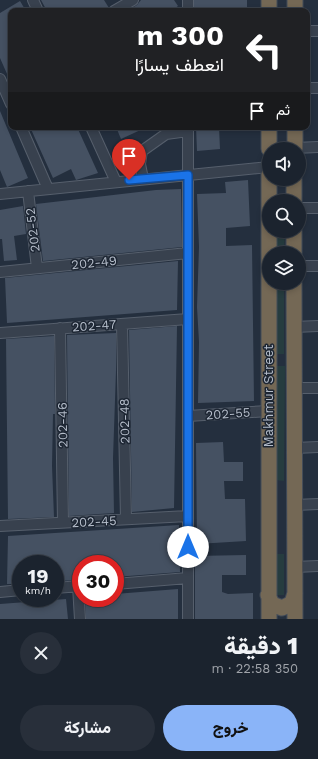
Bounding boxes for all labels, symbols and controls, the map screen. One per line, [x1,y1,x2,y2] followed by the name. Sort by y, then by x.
[137,19,224,52] text: 300 m
[238,24,290,76] icon: left
[135,54,224,75] text: انعطف يسارًا
[246,100,268,122] icon: arrive
[276,101,290,119] text: ثم
[112,139,146,180] pin
[262,142,306,290] map controls
[262,142,306,186] button: sound
[118,145,140,167] icon: arrive
[262,194,306,238] button: search
[22,207,43,253] street label: 202-52
[262,246,306,290] button: layers
[71,253,118,272] street label: 202-49
[71,316,117,335] street label: 202-47
[261,344,276,447] street label: Makhmur Street
[117,398,132,444] street label: 202-48
[55,402,70,448] street label: 202-46
[205,404,251,423] street label: 202-55
[71,513,117,530] street label: 202-45
[167,526,209,568] position arrow
[72,555,124,607] speed limit sign: 30
[28,564,48,588] text: 19
[25,585,51,596] text: km/h
[20,632,62,674] button: close
[224,632,298,660] text: 1 دقيقة
[212,661,298,676] text: 350 m · 22:58
[20,705,155,751] button: مشاركة
[163,705,298,751] button: خروج

